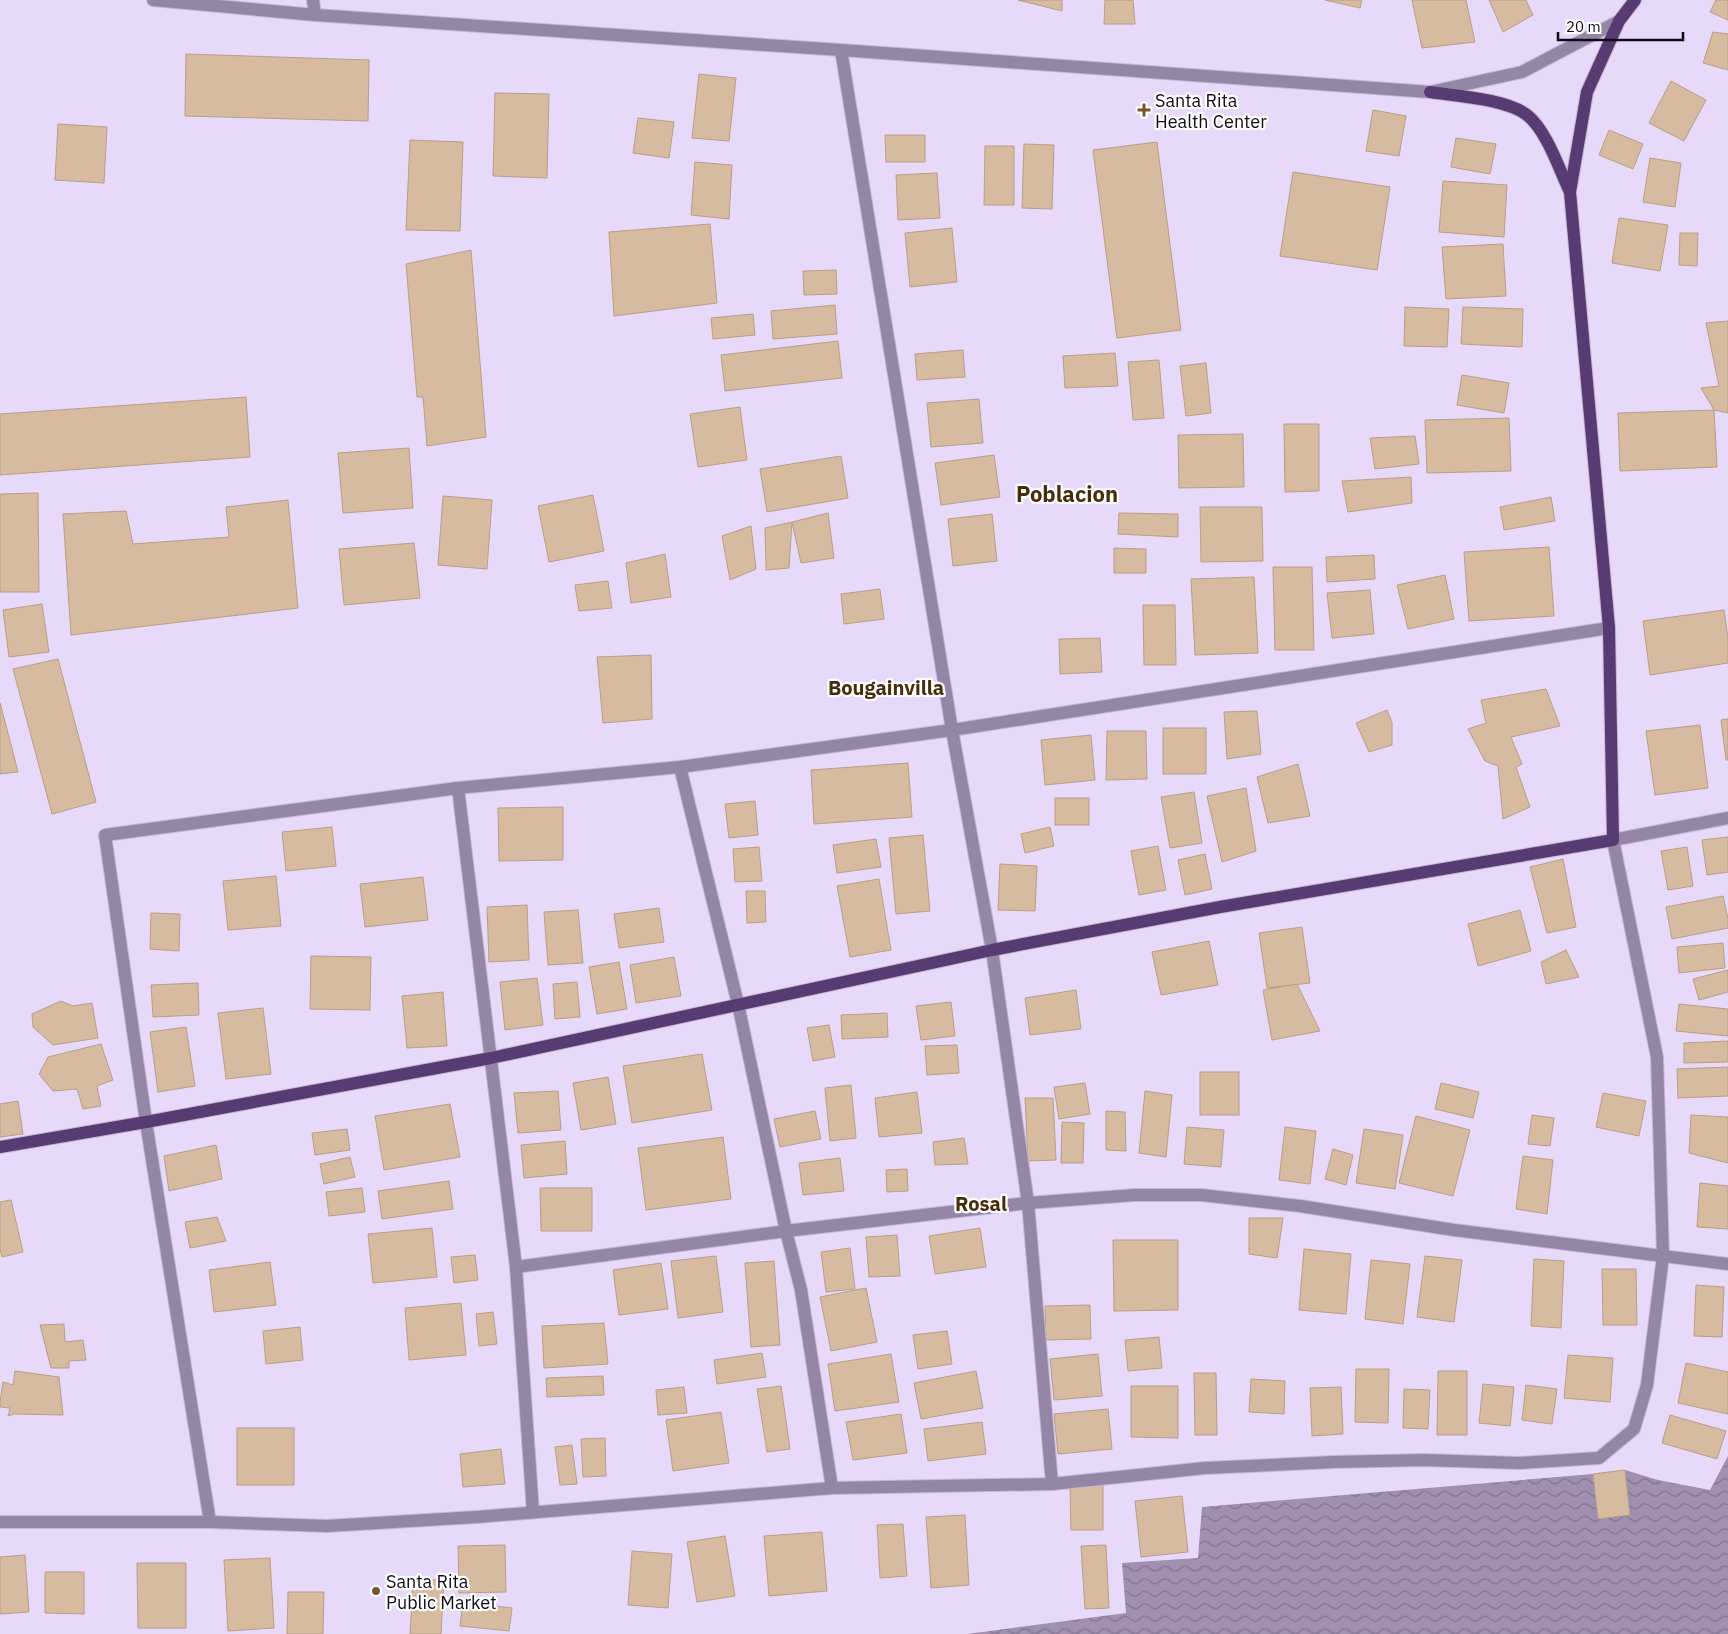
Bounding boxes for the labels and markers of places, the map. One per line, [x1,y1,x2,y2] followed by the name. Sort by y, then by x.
[1155,89,1267,133] place label: Santa Rita Health Center
[1137,103,1151,117] marker: Santa Rita Health Center
[386,1570,496,1614] place label: Santa Rita Public Market
[370,1585,382,1597] marker: Santa Rita Public Market

